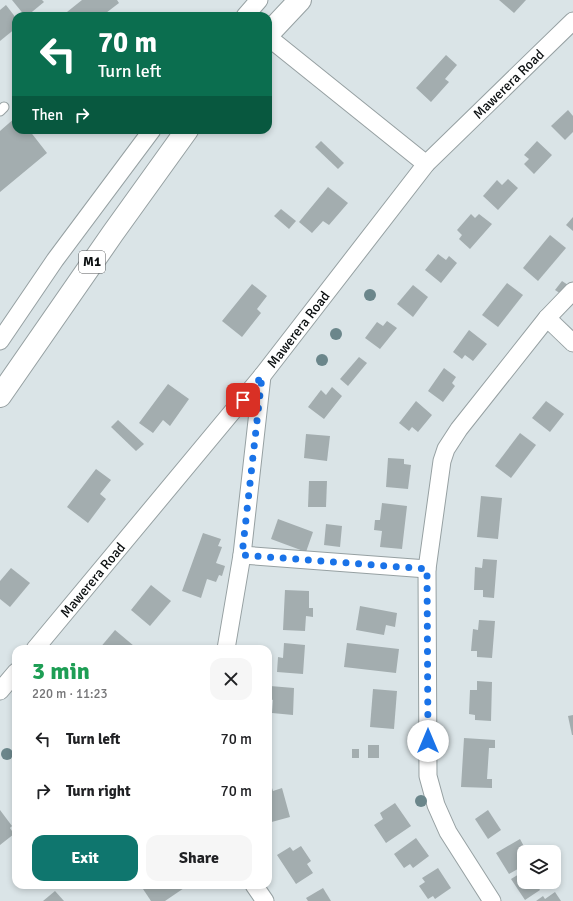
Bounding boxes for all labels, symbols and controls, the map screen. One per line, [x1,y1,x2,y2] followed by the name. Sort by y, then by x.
[98,26,157,60] text: 70 m
[32,28,84,80] icon: left
[469,46,547,122] street label: Mawerera Road
[98,60,161,82] text: Turn left
[71,104,93,126] icon: right
[32,106,63,124] text: Then
[79,251,105,273] road number: M1
[263,288,333,371] street label: Mawerera Road
[226,383,260,417] pin
[232,389,254,411] icon: arrive
[56,539,129,621] street label: Mawerera Road
[32,656,90,686] text: 3 min
[210,658,252,700] button: close
[32,686,108,702] text: 220 m · 11:23
[407,720,449,762] position arrow
[32,728,54,750] icon: left
[66,730,120,748] text: Turn left
[221,730,252,748] text: 70 m
[32,780,54,802] icon: right
[66,782,131,800] text: Turn right
[221,782,252,800] text: 70 m
[32,835,138,881] button: Exit
[146,835,252,881] button: Share
[517,845,561,889] map controls
[517,845,561,889] button: layers

